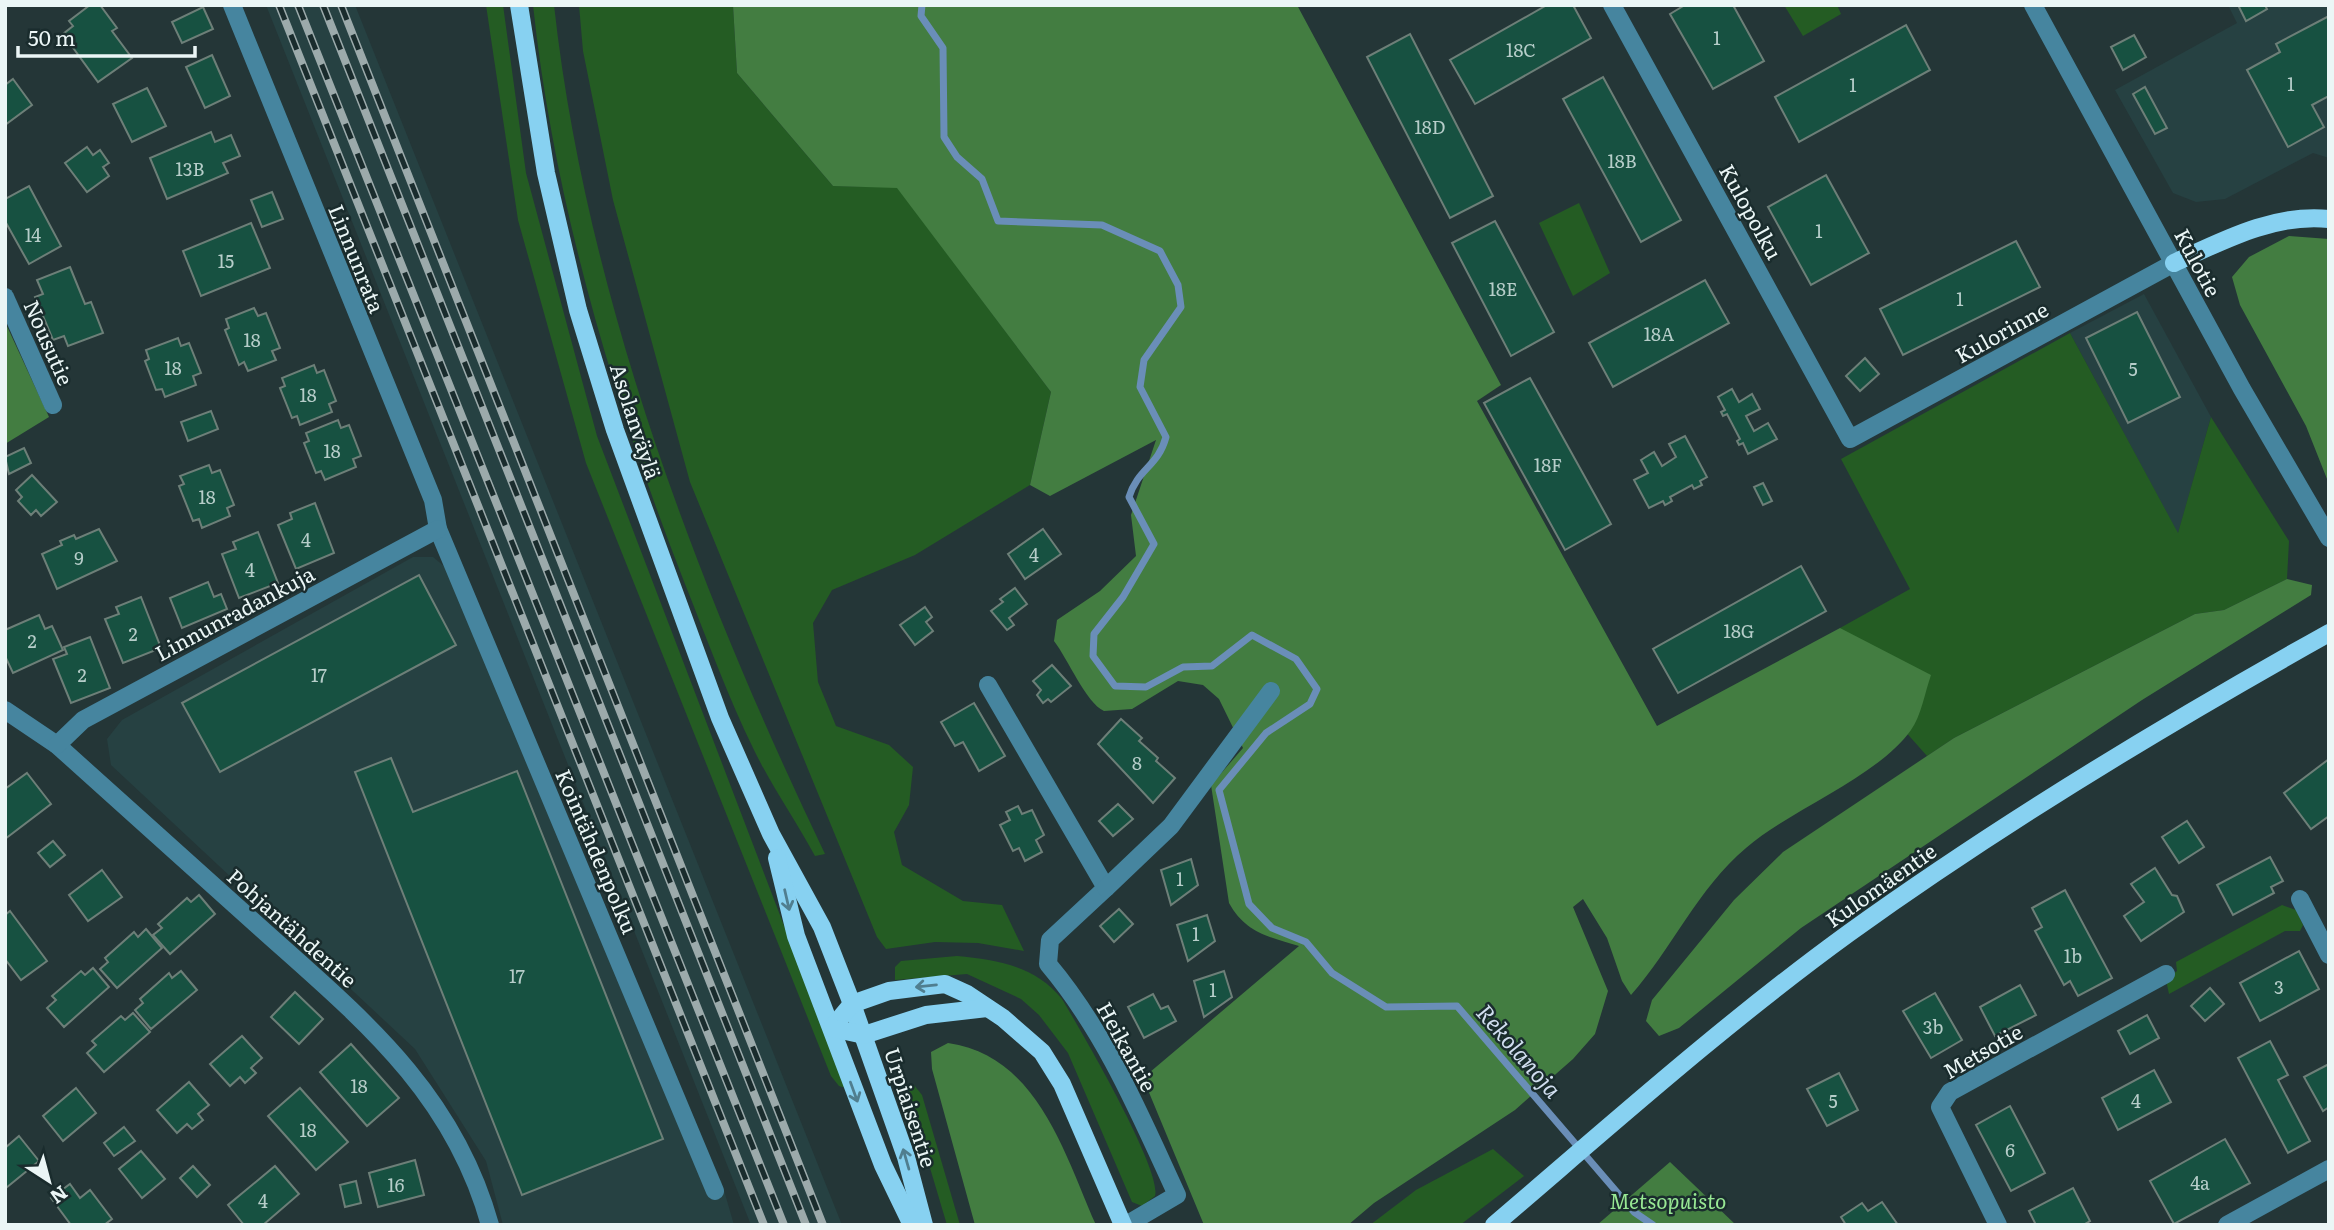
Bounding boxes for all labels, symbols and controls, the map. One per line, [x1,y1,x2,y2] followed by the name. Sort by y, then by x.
[18,14,194,58] scale bar
[28,21,75,52] text: 50 m
[1713,24,1721,51] house number: 1
[1506,36,1536,63] house number: 18C
[2287,70,2295,97] house number: 1
[1849,71,1857,98] house number: 1
[1414,113,1446,140] house number: 18D
[1607,147,1637,174] house number: 18B
[176,155,205,182] house number: 13B
[1713,158,1791,264] street label: Kulopolku
[322,199,394,318] street label: Linnunrata
[1815,217,1823,244] house number: 1
[25,221,41,248] house number: 14
[2168,222,2230,302] street label: Kulotie
[218,247,234,274] house number: 15
[1489,275,1517,302] house number: 18E
[1956,285,1964,312] house number: 1
[1949,293,2053,369] street label: Kulorinne
[17,294,83,390] street label: Nousutie
[1644,320,1674,347] house number: 18A
[243,326,261,353] house number: 18
[164,354,182,381] house number: 18
[2128,355,2138,382] house number: 5
[604,359,671,484] street label: Asolanväylä
[299,381,317,408] house number: 18
[323,437,341,464] house number: 18
[1534,451,1562,478] house number: 18F
[198,483,216,510] house number: 18
[301,526,311,553] house number: 4
[1029,541,1039,568] house number: 4
[74,544,84,571] house number: 9
[149,556,320,667] street label: Linnunradankuja
[245,556,255,583] house number: 4
[1724,617,1754,644] house number: 18G
[128,620,138,647] house number: 2
[27,627,37,654] house number: 2
[77,661,87,688] house number: 2
[311,661,327,688] house number: 17
[1132,749,1142,776] house number: 8
[549,764,647,938] street label: Kointähdenpolku
[1818,834,1942,934] street label: Kulomäentie
[221,860,365,994] street label: Pohjantähdentie
[1176,865,1184,892] house number: 1
[781,888,794,911] one-way arrow
[1192,920,1200,947] house number: 1
[2064,942,2082,969] house number: 1b
[509,962,525,989] house number: 17
[2274,973,2284,1000] house number: 3
[1209,976,1217,1003] house number: 1
[915,979,938,992] one-way arrow
[1090,995,1166,1097] street label: Heikantie
[1469,995,1571,1105] water label: Rekolanoja
[1923,1013,1943,1040] house number: 3b
[1937,1015,2028,1085] street label: Metsotie
[878,1043,946,1171] street label: Urpiaisentie
[350,1072,368,1099] house number: 18
[849,1081,862,1103] one-way arrow
[1828,1087,1838,1114] house number: 5
[2131,1087,2141,1114] house number: 4
[299,1116,317,1143] house number: 18
[2005,1136,2015,1163] house number: 6
[14,1146,84,1216] north arrow
[898,1148,911,1170] one-way arrow
[2190,1169,2210,1196] house number: 4a
[388,1171,405,1198] house number: 16
[45,1180,74,1212] text: N
[1610,1184,1726,1215] park label: Metsopuisto
[258,1187,268,1214] house number: 4

